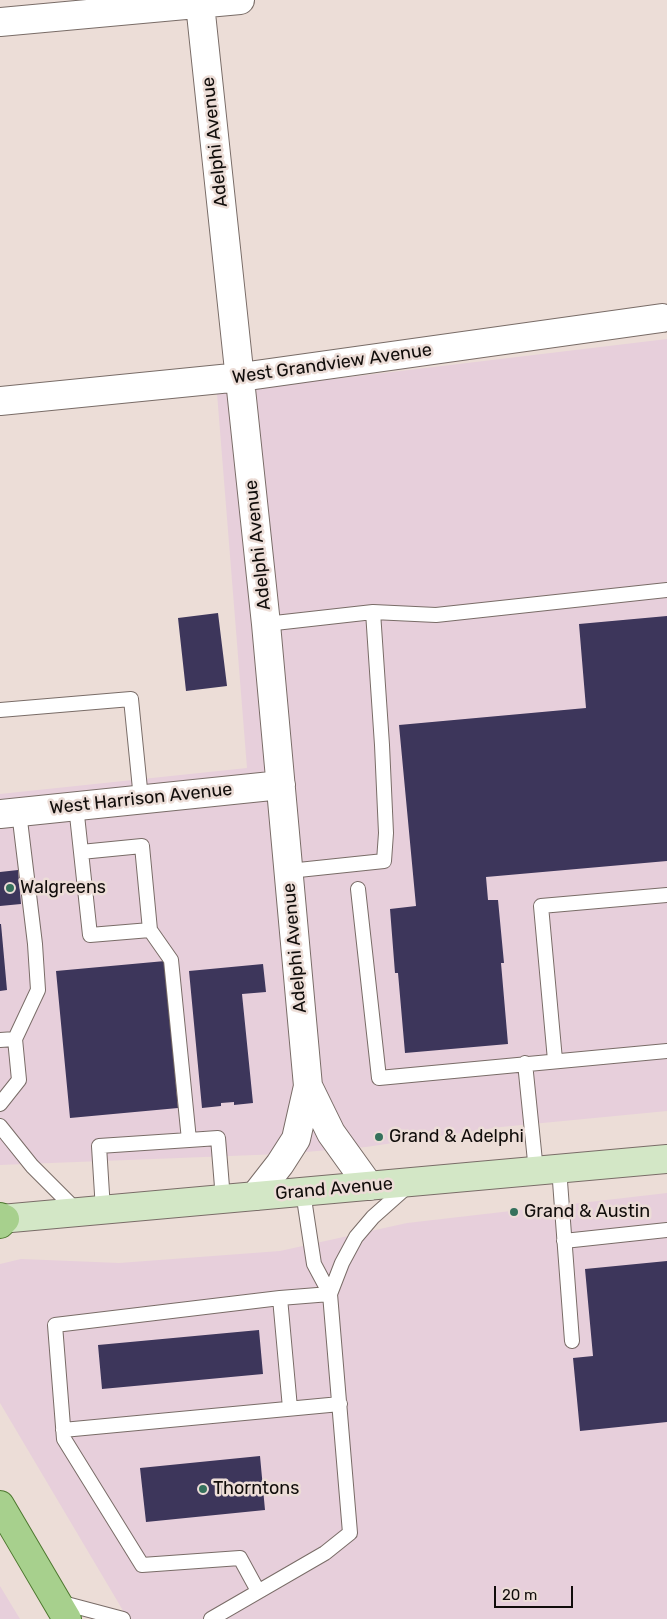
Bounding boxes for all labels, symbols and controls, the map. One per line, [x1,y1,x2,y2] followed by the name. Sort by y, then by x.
[197,76,233,208] street label: Adelphi Avenue
[231,339,433,389] street label: West Grandview Avenue
[240,479,276,611] street label: Adelphi Avenue
[49,779,233,819] street label: West Harrison Avenue
[20,877,106,899] place label: Walgreens
[4,882,16,894] marker: Walgreens
[279,882,311,1014] street label: Adelphi Avenue
[389,1126,524,1148] place label: Grand & Adelphi
[373,1131,385,1143] marker: Grand & Adelphi
[274,1173,394,1205] street label: Grand Avenue
[524,1201,650,1223] place label: Grand & Austin
[508,1206,520,1218] marker: Grand & Austin
[213,1478,299,1500] place label: Thorntons
[197,1483,209,1495] marker: Thorntons
[497,1576,576,1608] scale bar
[502,1586,537,1604] text: 20 m

